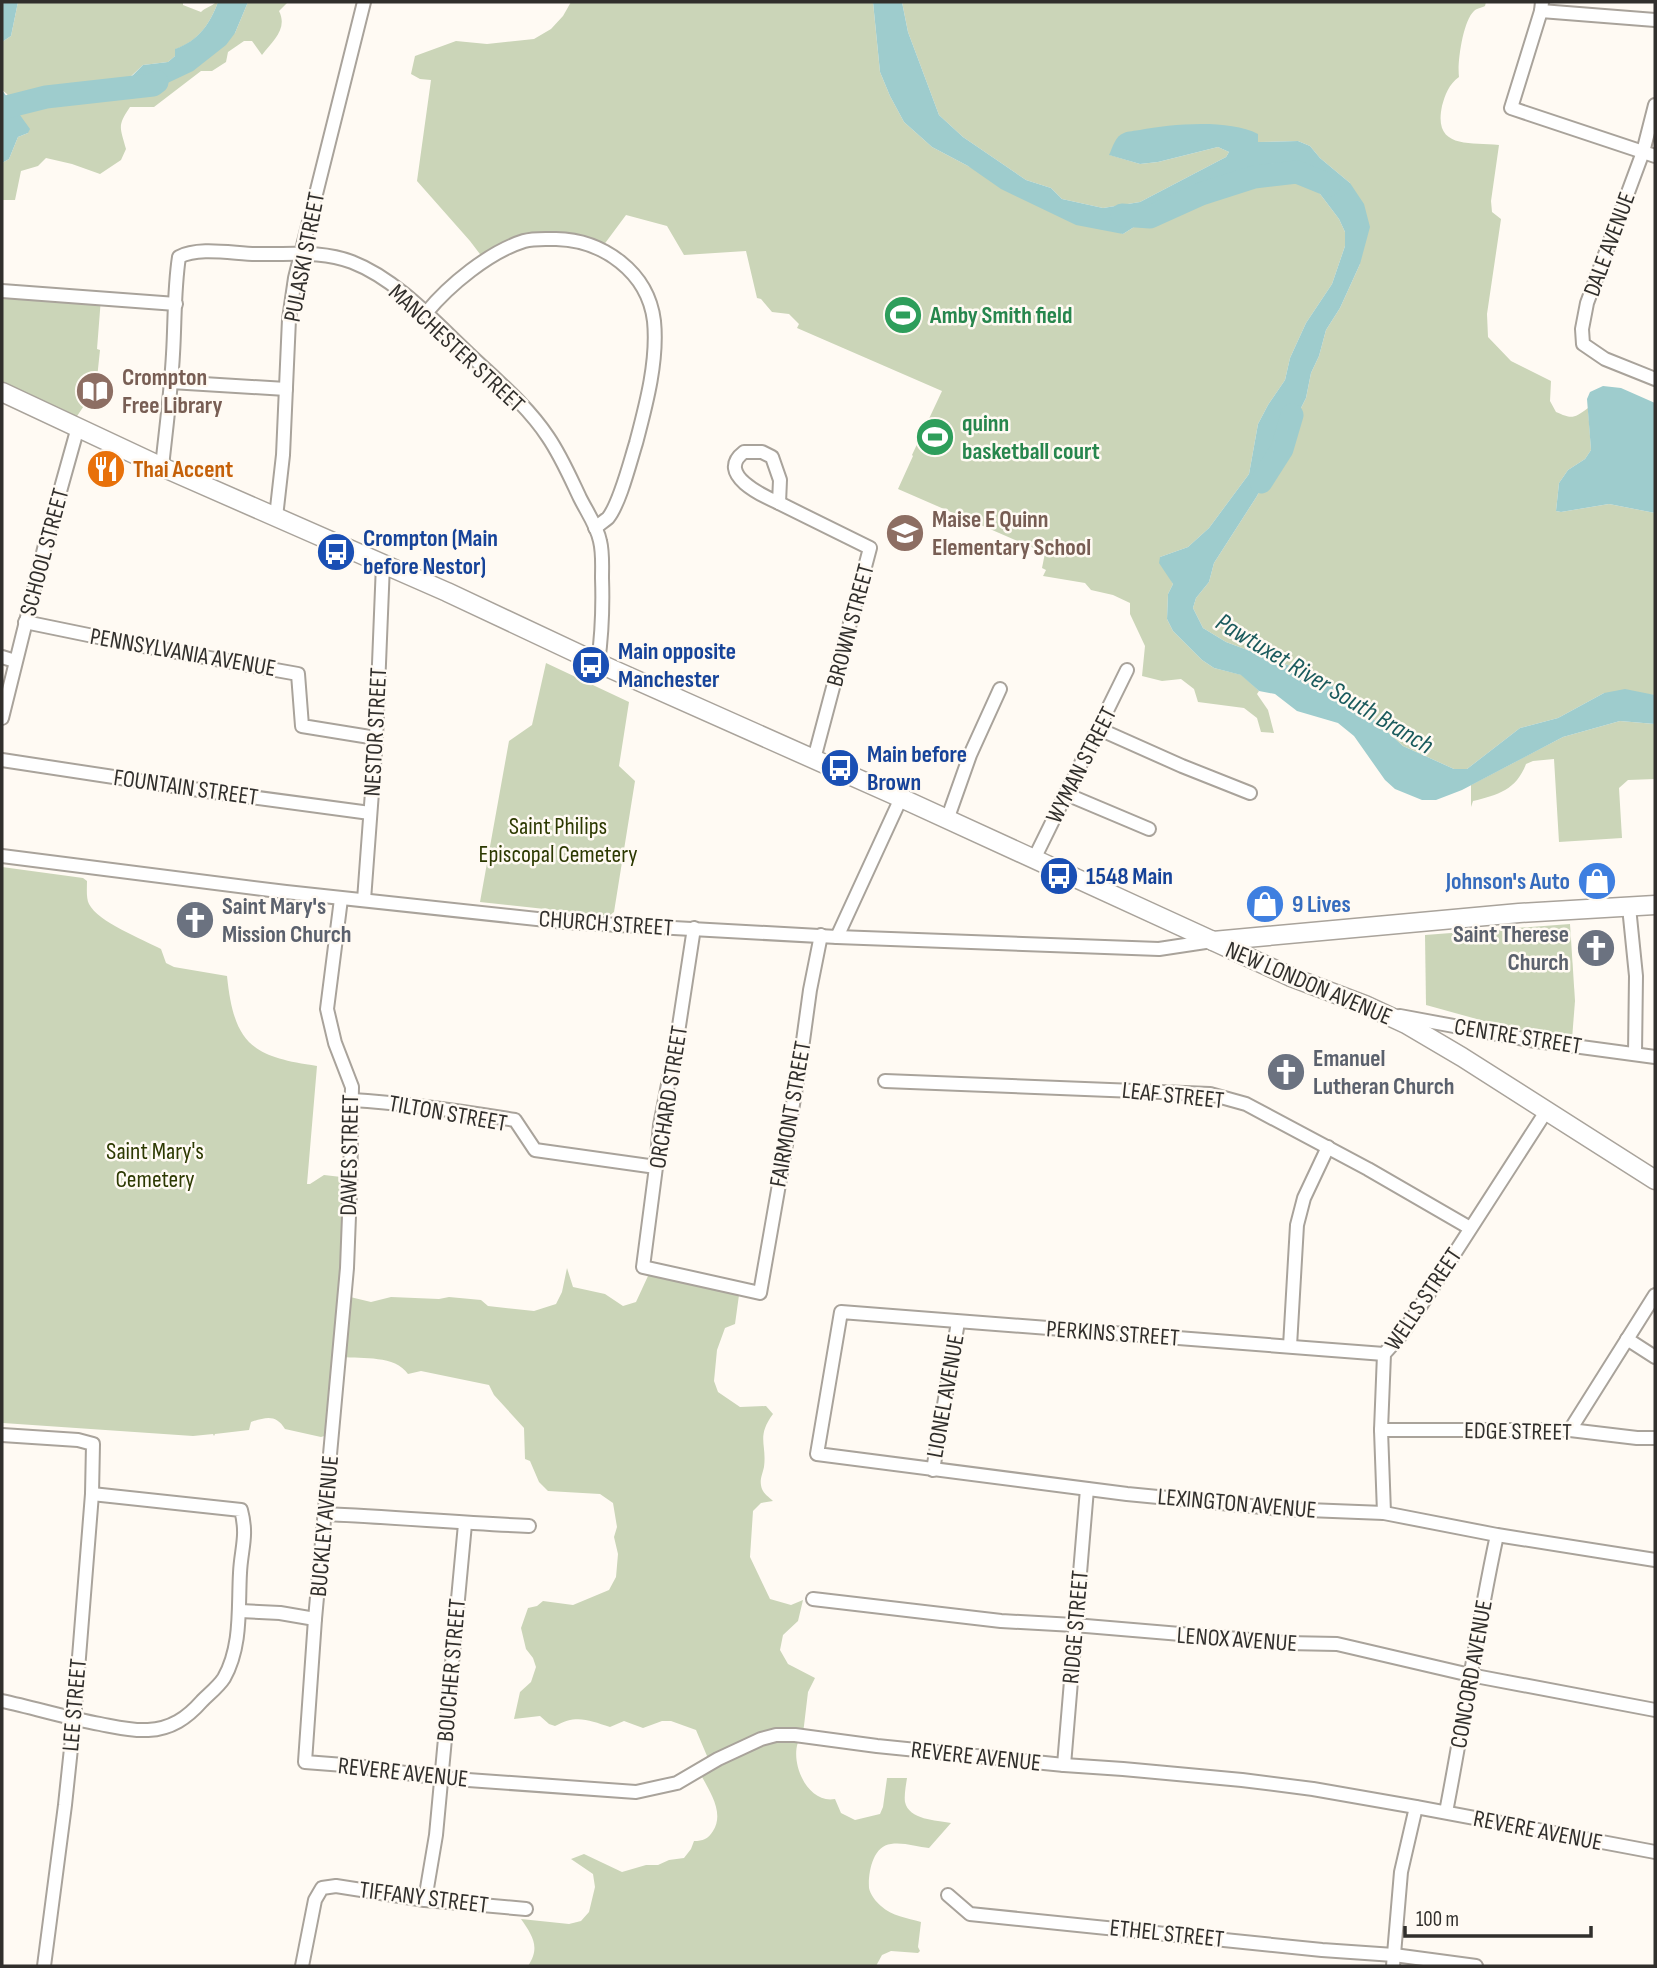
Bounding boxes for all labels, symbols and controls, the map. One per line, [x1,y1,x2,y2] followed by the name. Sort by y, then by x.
[1577,188,1642,300] street label: DALE AVENUE
[278,190,331,324] street label: PULASKI STREET
[383,278,531,419] street label: MANCHESTER STREET
[882,294,924,336] sports icon: Amby Smith field
[929,301,1072,330] place label: Amby Smith field
[122,363,222,420] place label: Crompton Free Library
[74,370,116,412] library icon: Crompton Free Library
[962,409,1100,466] place label: quinn basketball court
[914,416,956,458] sports icon: quinn basketball court
[85,448,127,490] restaurant icon: Thai Accent
[133,455,233,484] place label: Thai Accent
[14,485,75,619] street label: SCHOOL STREET
[932,505,1091,562] place label: Maise E Quinn Elementary School
[884,512,926,554] school or university icon: Maise E Quinn Elementary School
[363,524,498,581] place label: Crompton (Main before Nestor)
[315,531,357,573] bus stop icon: Crompton (Main before Nestor)
[820,561,881,689] street label: BROWN STREET
[1210,607,1439,762] water label: Pawtuxet River South Branch
[88,622,278,683] street label: PENNSYLVANIA AVENUE
[618,637,736,694] place label: Main opposite Manchester
[570,644,612,686] bus stop icon: Main opposite Manchester
[358,667,393,797] street label: NESTOR STREET
[1040,702,1123,828] street label: WYMAN STREET
[867,740,967,797] place label: Main before Brown
[819,747,861,789] bus stop icon: Main before Brown
[112,763,260,812] street label: FOUNTAIN STREET
[479,812,637,869] park label: Saint Philips Episcopal Cemetery
[1038,855,1080,897] bus stop icon: 1548 Main
[1576,860,1618,902] shop icon: Johnson's Auto
[1086,862,1173,891] place label: 1548 Main
[1445,867,1570,896] place label: Johnson's Auto
[1244,883,1286,925] shop icon: 9 Lives
[1292,890,1351,919] place label: 9 Lives
[222,892,351,949] place label: Saint Mary's Mission Church
[174,899,216,941] church icon: Saint Mary's Mission Church
[538,904,674,943] street label: CHURCH STREET
[1453,920,1569,977] place label: Saint Therese Church
[1575,927,1617,969] church icon: Saint Therese Church
[1221,935,1396,1032] street label: NEW LONDON AVENUE
[1452,1012,1584,1061] street label: CENTRE STREET
[643,1023,694,1170] street label: ORCHARD STREET
[763,1039,818,1189] street label: FAIRMONT STREET
[1313,1044,1455,1101] place label: Emanuel Lutheran Church
[1265,1051,1307,1093] church icon: Emanuel Lutheran Church
[1120,1076,1226,1115] street label: LEAF STREET
[387,1089,510,1138] street label: TILTON STREET
[334,1094,365,1216] street label: DAWES STREET
[106,1137,204,1194] park label: Saint Mary's Cemetery
[1378,1242,1468,1356] street label: WELLS STREET
[1045,1314,1181,1353] street label: PERKINS STREET
[920,1332,971,1460] street label: LIONEL AVENUE
[1464,1416,1572,1447] street label: EDGE STREET
[304,1454,345,1598] street label: BUCKLEY AVENUE
[1156,1482,1318,1525] street label: LEXINGTON AVENUE
[1056,1569,1095,1685] street label: RIDGE STREET
[431,1597,472,1743] street label: BOUCHER STREET
[1444,1598,1499,1750] street label: CONCORD AVENUE
[1176,1621,1298,1658] street label: LENOX AVENUE
[56,1657,93,1753] street label: LEE STREET
[909,1735,1042,1778] street label: REVERE AVENUE
[336,1751,469,1794] street label: REVERE AVENUE
[1471,1804,1605,1857] street label: REVERE AVENUE
[358,1875,490,1920] street label: TIFFANY STREET
[1405,1895,1590,1939] scale bar
[1416,1907,1459,1932] text: 100 m
[1108,1913,1226,1954] street label: ETHEL STREET

